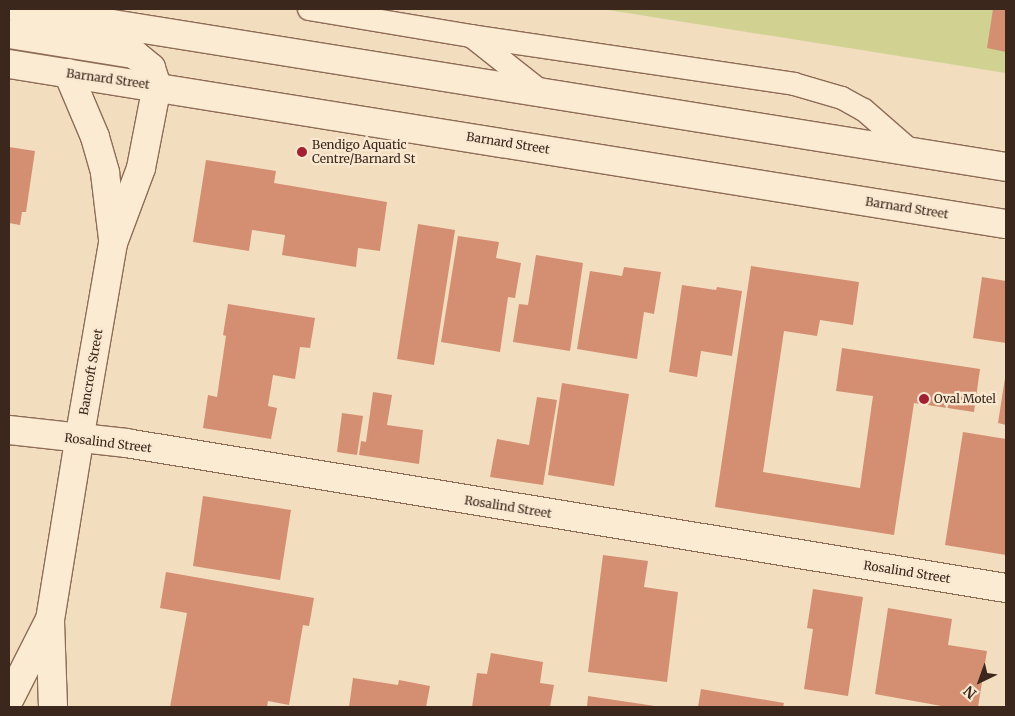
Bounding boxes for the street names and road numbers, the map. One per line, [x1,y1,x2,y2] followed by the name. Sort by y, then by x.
[65,66,151,92] street label: Barnard Street
[465,129,551,157] street label: Barnard Street
[864,194,950,222] street label: Barnard Street
[76,328,106,416] street label: Bancroft Street
[64,431,152,455] street label: Rosalind Street
[464,493,552,521] street label: Rosalind Street
[863,558,951,586] street label: Rosalind Street

